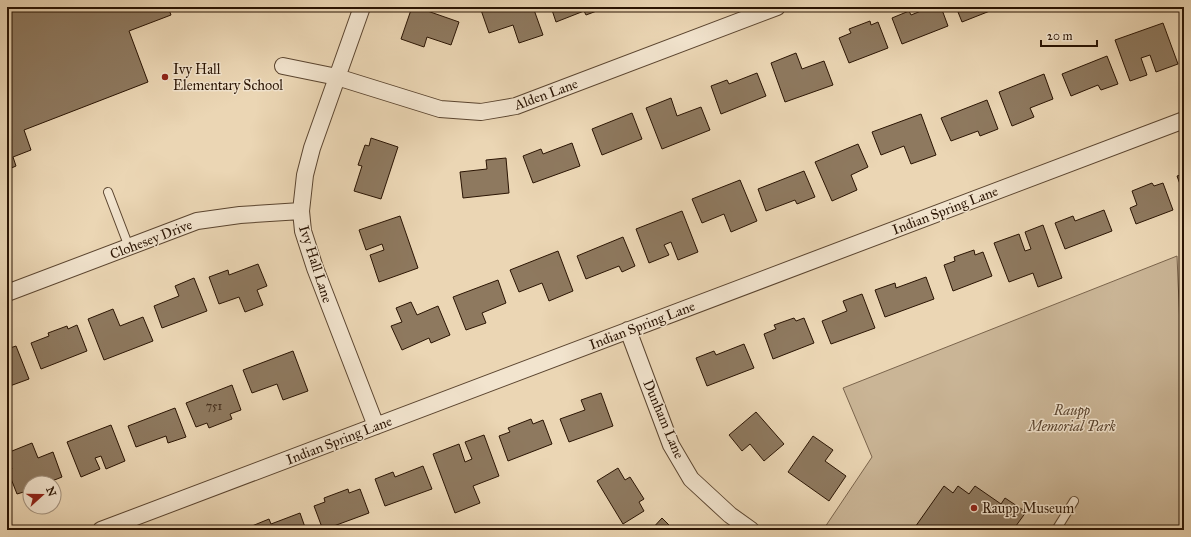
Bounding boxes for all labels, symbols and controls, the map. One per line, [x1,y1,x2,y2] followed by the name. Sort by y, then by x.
[1041,22,1097,48] scale bar
[1047,29,1073,43] text: 20 m
[173,61,283,94] place label: Ivy Hall Elementary School
[160,72,170,82] marker: Ivy Hall Elementary School
[511,75,580,114] street label: Alden Lane
[890,182,1001,238] street label: Indian Spring Lane
[108,216,195,263] street label: Clohesey Drive
[295,223,336,305] street label: Ivy Hall Lane
[587,297,698,353] street label: Indian Spring Lane
[639,377,688,461] street label: Dunham Lane
[206,399,223,413] house number: 751
[1026,402,1117,435] park label: Raupp Memorial Park
[284,412,395,468] street label: Indian Spring Lane
[22,475,62,515] north arrow
[43,485,59,499] text: N
[982,500,1074,517] place label: Raupp Museum
[969,503,979,513] marker: Raupp Museum

